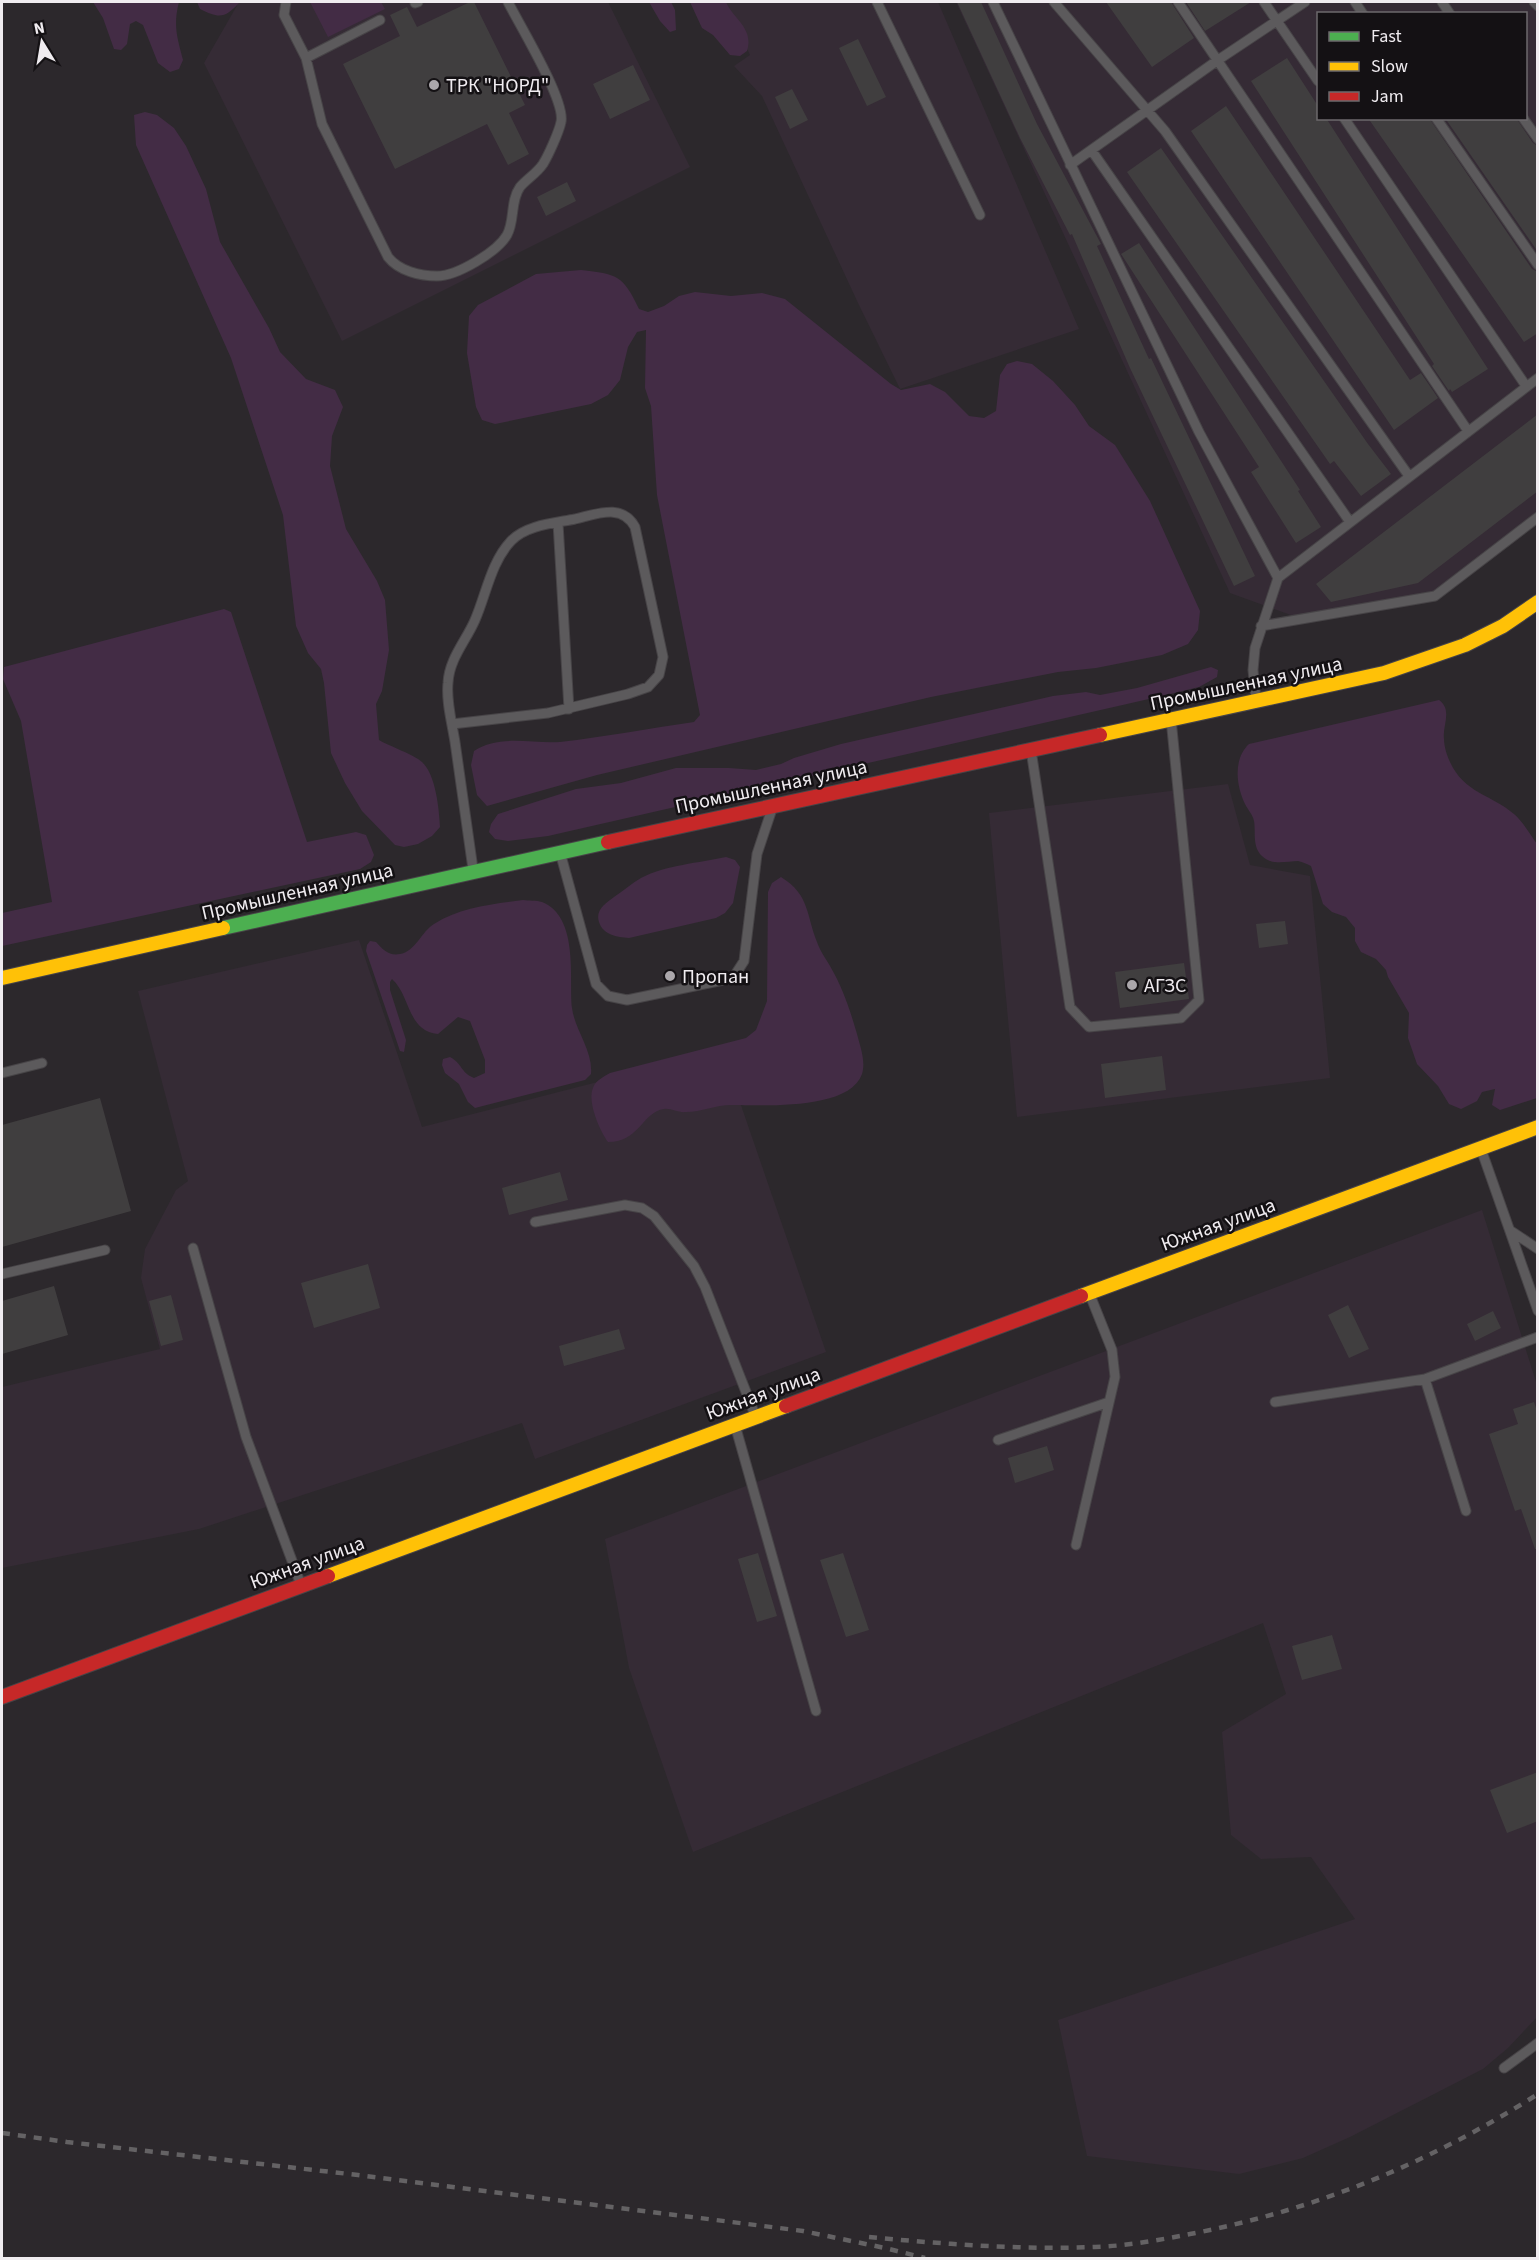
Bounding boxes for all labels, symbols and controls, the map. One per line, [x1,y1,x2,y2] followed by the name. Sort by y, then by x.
[12,12,72,72] north arrow
[1317,12,1527,120] legend
[32,16,47,40] text: N
[1371,24,1402,49] text: Fast
[1371,54,1408,79] text: Slow
[446,72,549,100] place label: ТРК "НОРД"
[427,78,441,92] marker: ТРК "НОРД"
[1371,84,1404,109] text: Jam
[1148,650,1345,718] street label: Промышленная улица
[673,753,870,821] street label: Промышленная улица
[199,856,396,928] street label: Промышленная улица
[682,963,749,991] place label: Пропан
[663,969,677,983] marker: Пропан
[1144,972,1186,1000] place label: АГЗС
[1125,978,1139,992] marker: АГЗС
[1157,1191,1279,1259] street label: Южная улица
[702,1360,824,1428] street label: Южная улица
[246,1529,368,1597] street label: Южная улица

